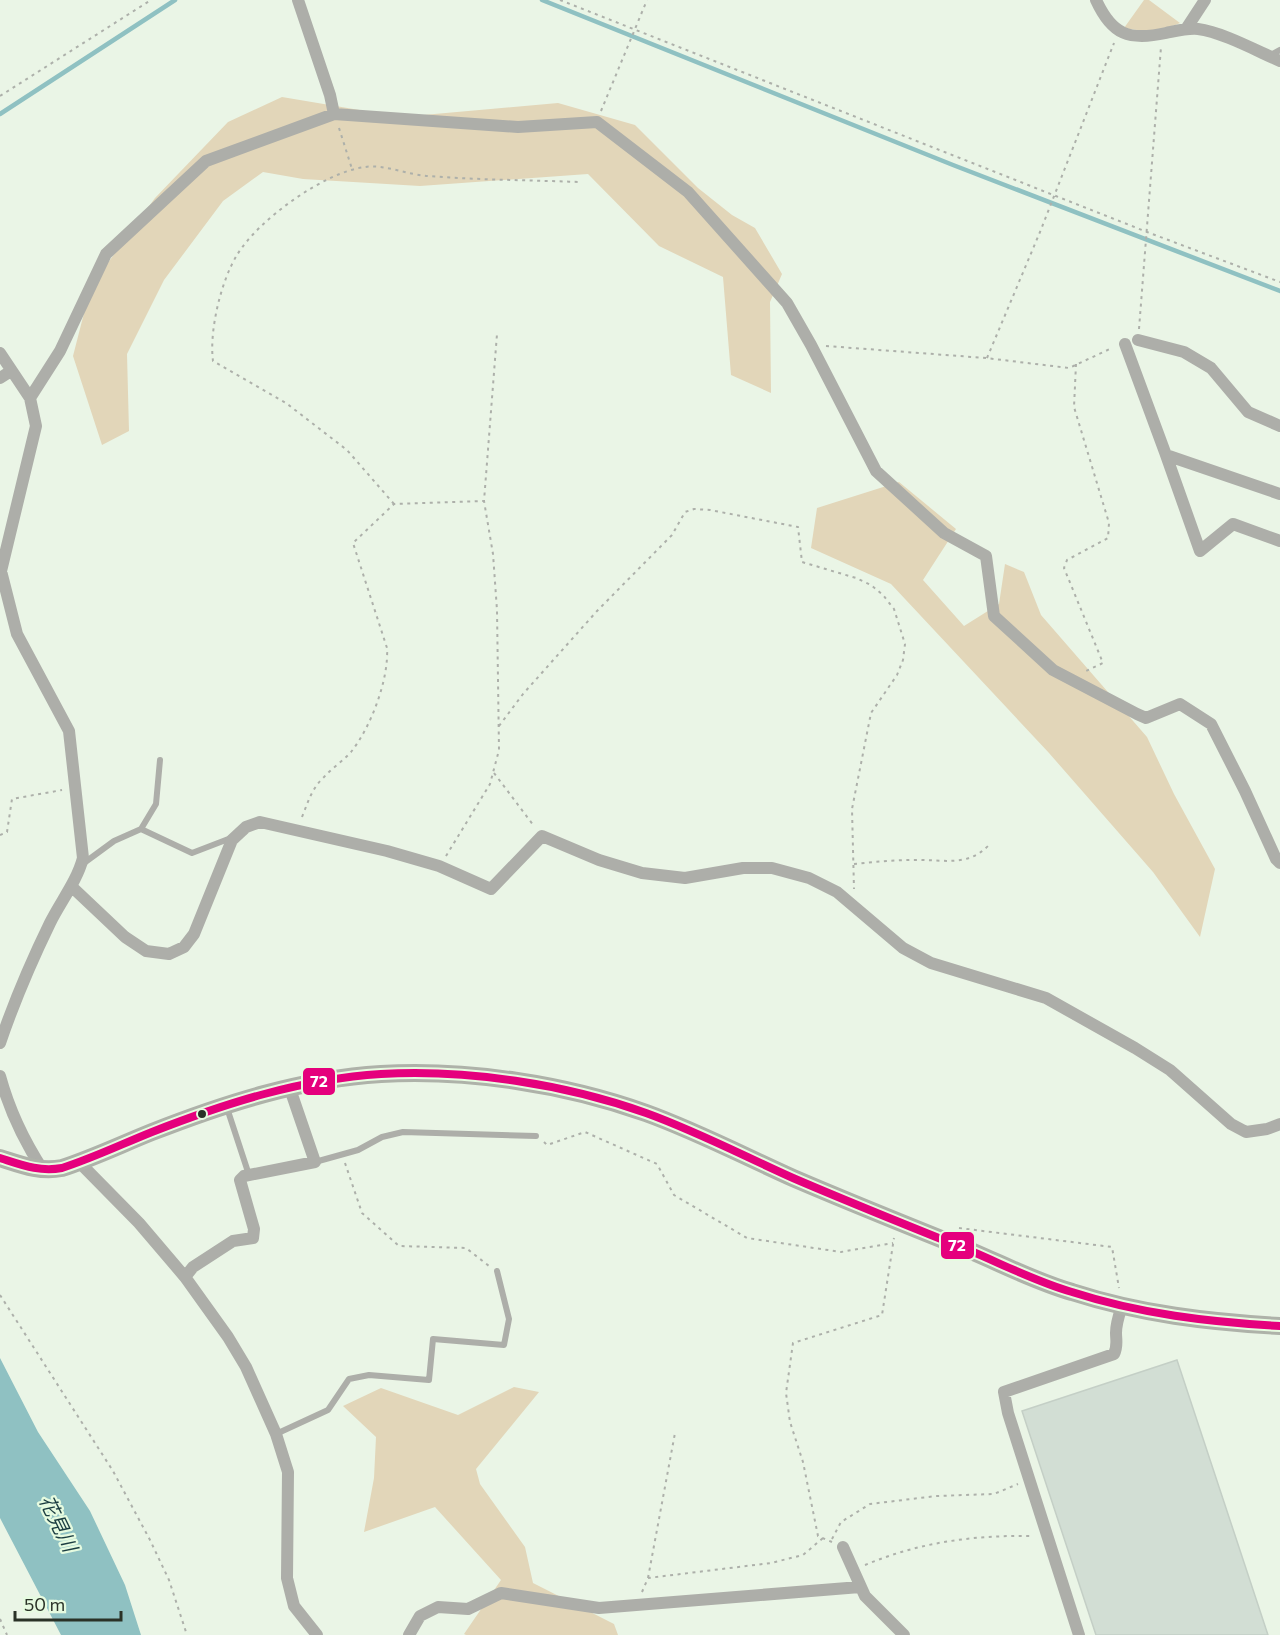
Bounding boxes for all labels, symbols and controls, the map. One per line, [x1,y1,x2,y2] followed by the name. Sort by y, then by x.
[302,1067,336,1096] line badge: 72
[310,1071,328,1090] text: 72
[196,1108,208,1120] unlabelled marker
[940,1231,975,1260] line badge: 72
[948,1235,966,1254] text: 72
[35,1491,84,1557] water label: 花見川
[15,1584,122,1622] scale bar
[24,1593,65,1615] text: 50 m

